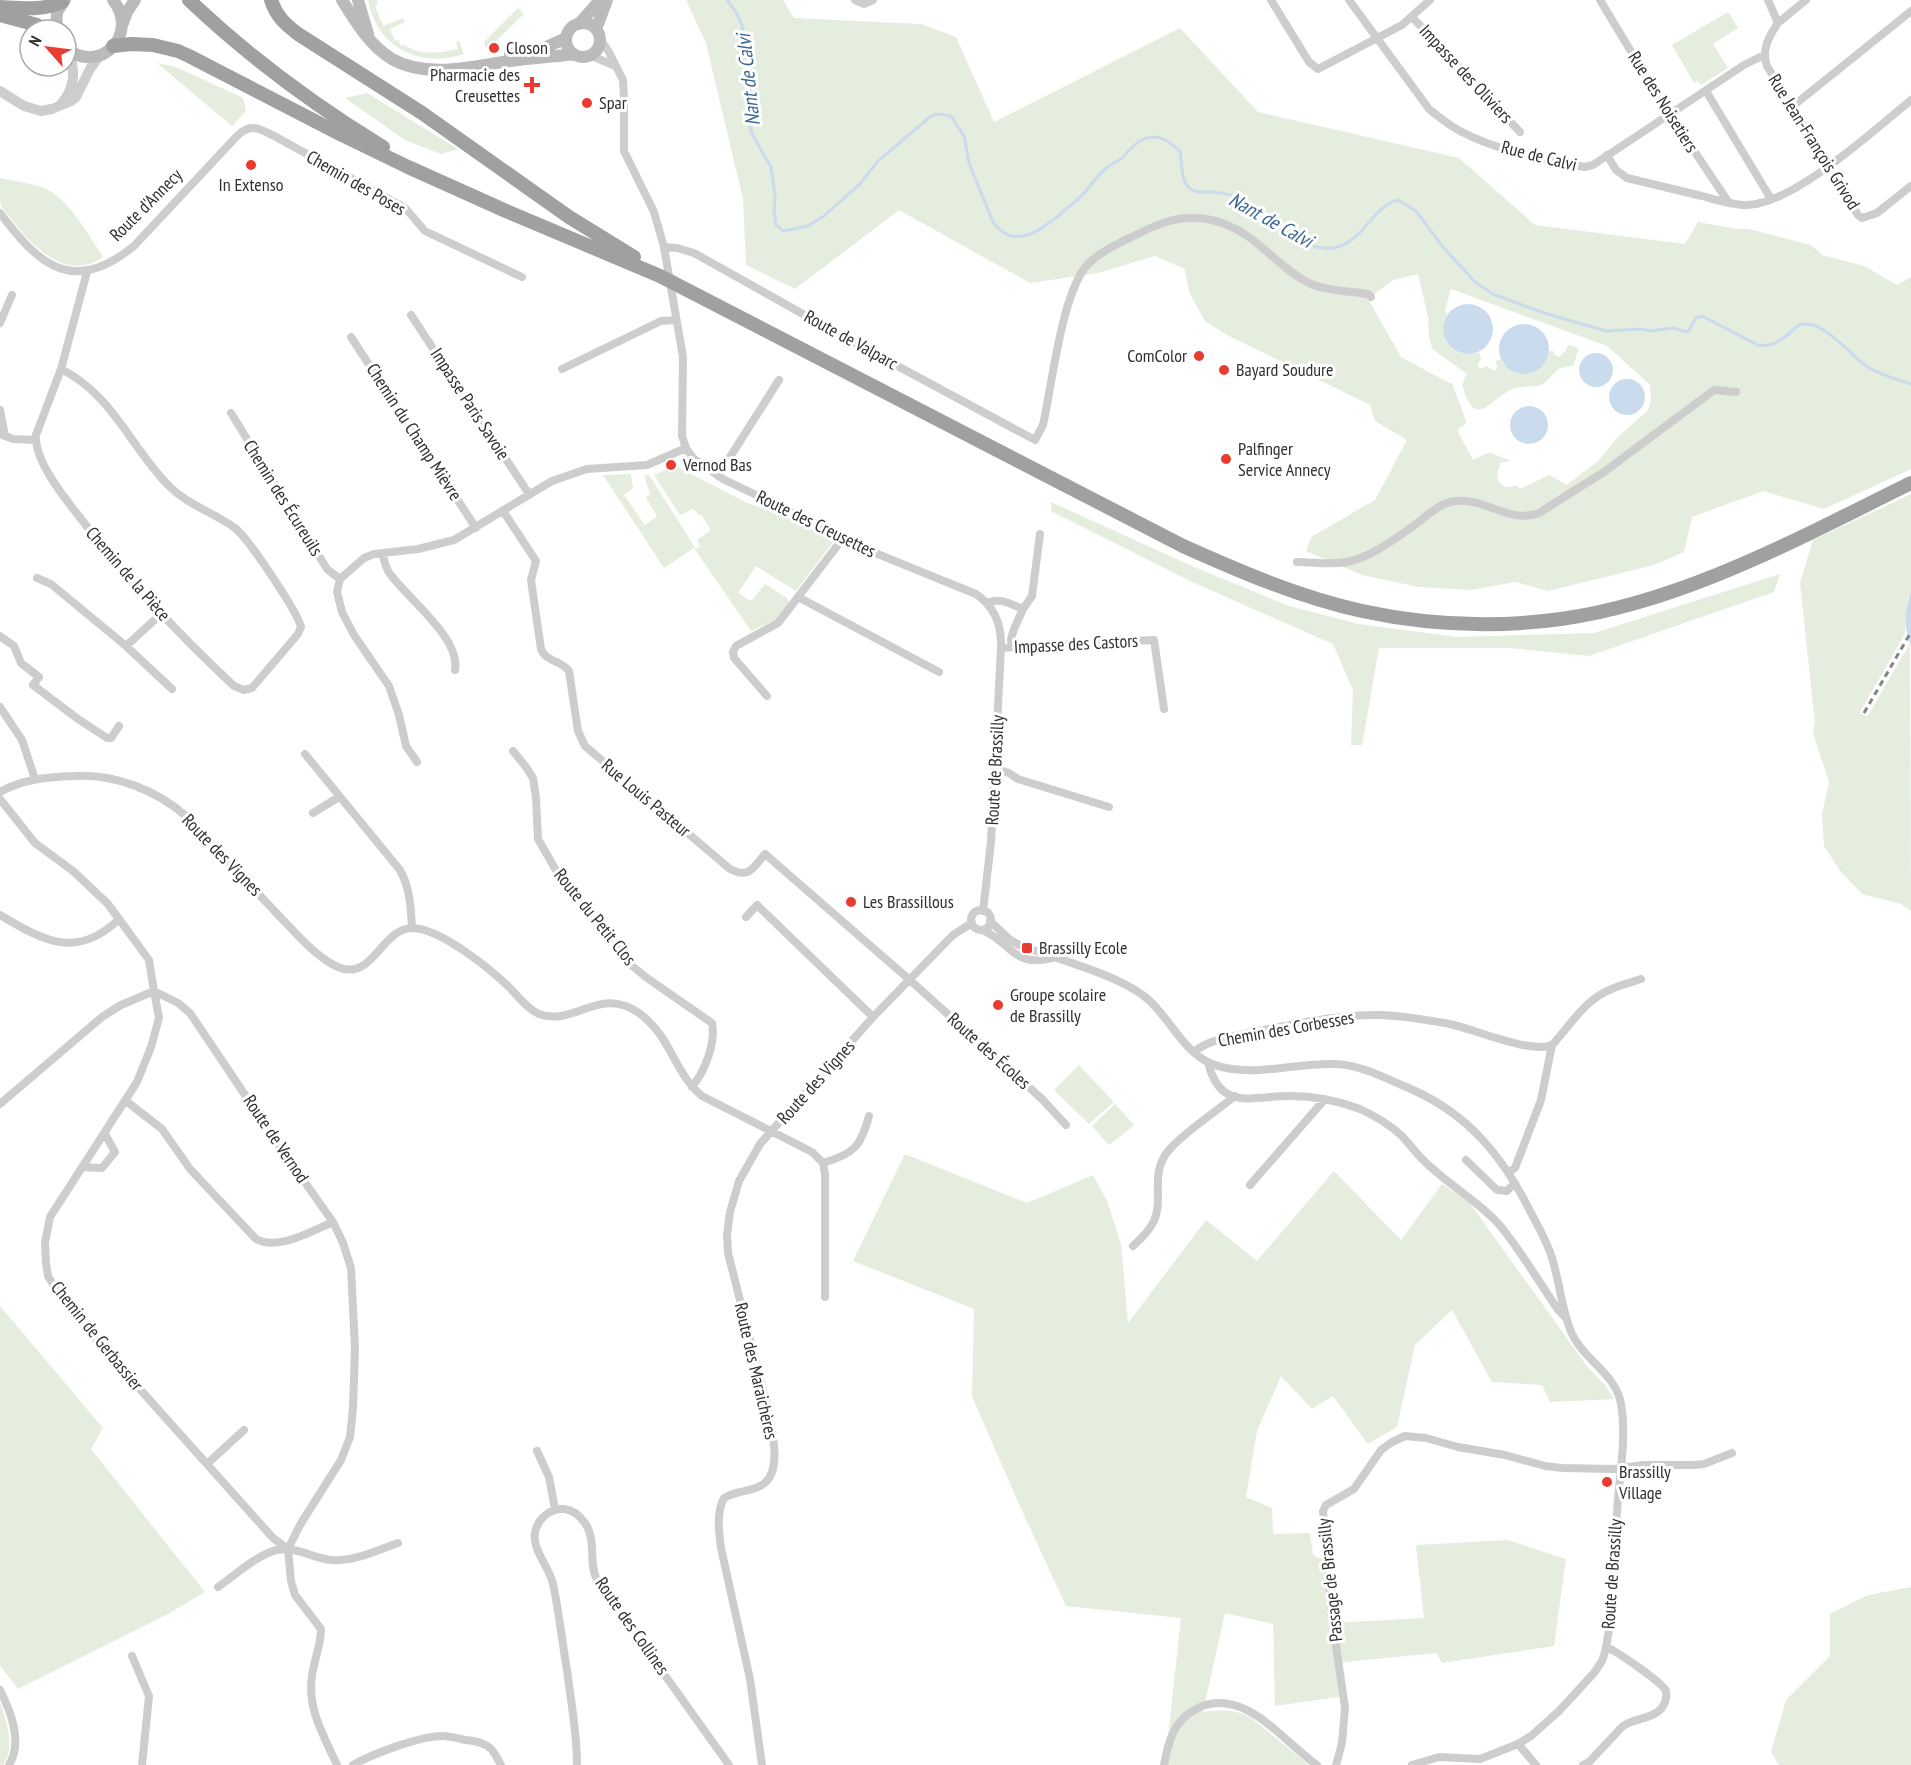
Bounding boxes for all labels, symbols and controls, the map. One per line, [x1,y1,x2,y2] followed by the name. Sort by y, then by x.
[18,18,78,78] north arrow
[1415,19,1518,128] street label: Impasse des Oliviers
[730,30,766,127] water label: Nant de Calvi
[24,32,46,49] text: N
[506,36,548,59] place label: Closon
[487,41,501,55] marker: Closon
[1623,47,1704,157] street label: Rue des Noisetiers
[430,63,520,107] place label: Pharmacie des Creusettes
[1764,70,1865,214] street label: Rue Jean-François Grivod
[525,78,539,92] marker: Pharmacie des Creusettes
[599,91,627,114] place label: Spar
[580,96,594,110] marker: Spar
[1499,135,1579,176] street label: Rue de Calvi
[302,145,410,220] street label: Chemin des Poses
[244,158,258,172] marker: In Extenso
[104,163,187,246] street label: Route d'Annecy
[218,173,284,196] place label: In Extenso
[1224,186,1320,255] water label: Nant de Calvi
[800,304,903,375] street label: Route de Valparc
[426,343,515,464] street label: Impasse Paris Savoie
[1127,344,1187,367] place label: ComColor
[1192,349,1206,363] marker: ComColor
[1236,358,1333,381] place label: Bayard Soudure
[361,359,467,505] street label: Chemin du Champ Mièvre
[1217,363,1231,377] marker: Bayard Soudure
[239,436,328,560] street label: Chemin des Écureuils
[1238,437,1331,481] place label: Palfinger Service Annecy
[1219,452,1233,466] marker: Palfinger Service Annecy
[682,453,752,476] place label: Vernod Bas
[664,458,678,472] marker: Vernod Bas
[753,485,880,562] street label: Route des Creusettes
[81,522,176,626] street label: Chemin de la Pièce
[1013,629,1139,658] street label: Impasse des Castors
[980,714,1009,826] street label: Route de Brassilly
[597,754,696,842] street label: Rue Louis Pasteur
[177,809,267,901] street label: Route des Vignes
[549,864,641,970] street label: Route du Petit Clos
[863,890,954,913] place label: Les Brassillous
[844,895,858,909] marker: Les Brassillous
[1039,936,1127,959] place label: Brassilly Ecole
[1020,941,1034,955] marker: Brassilly Ecole
[1010,983,1106,1027] place label: Groupe scolaire de Brassilly
[991,998,1005,1012] marker: Groupe scolaire de Brassilly
[1216,1005,1356,1052] street label: Chemin des Corbesses
[943,1007,1036,1094] street label: Route des Écoles
[772,1035,860,1129] street label: Route des Vignes
[239,1090,314,1187] street label: Route de Vernod
[46,1276,149,1395] street label: Chemin de Gerbassier
[730,1300,783,1442] street label: Route des Maraichères
[1618,1460,1671,1504] place label: Brassilly Village
[1600,1475,1614,1489] marker: Brassilly Village
[1312,1517,1347,1643] street label: Passage de Brassilly
[1596,1518,1627,1630] street label: Route de Brassilly
[590,1572,675,1679] street label: Route des Collines

